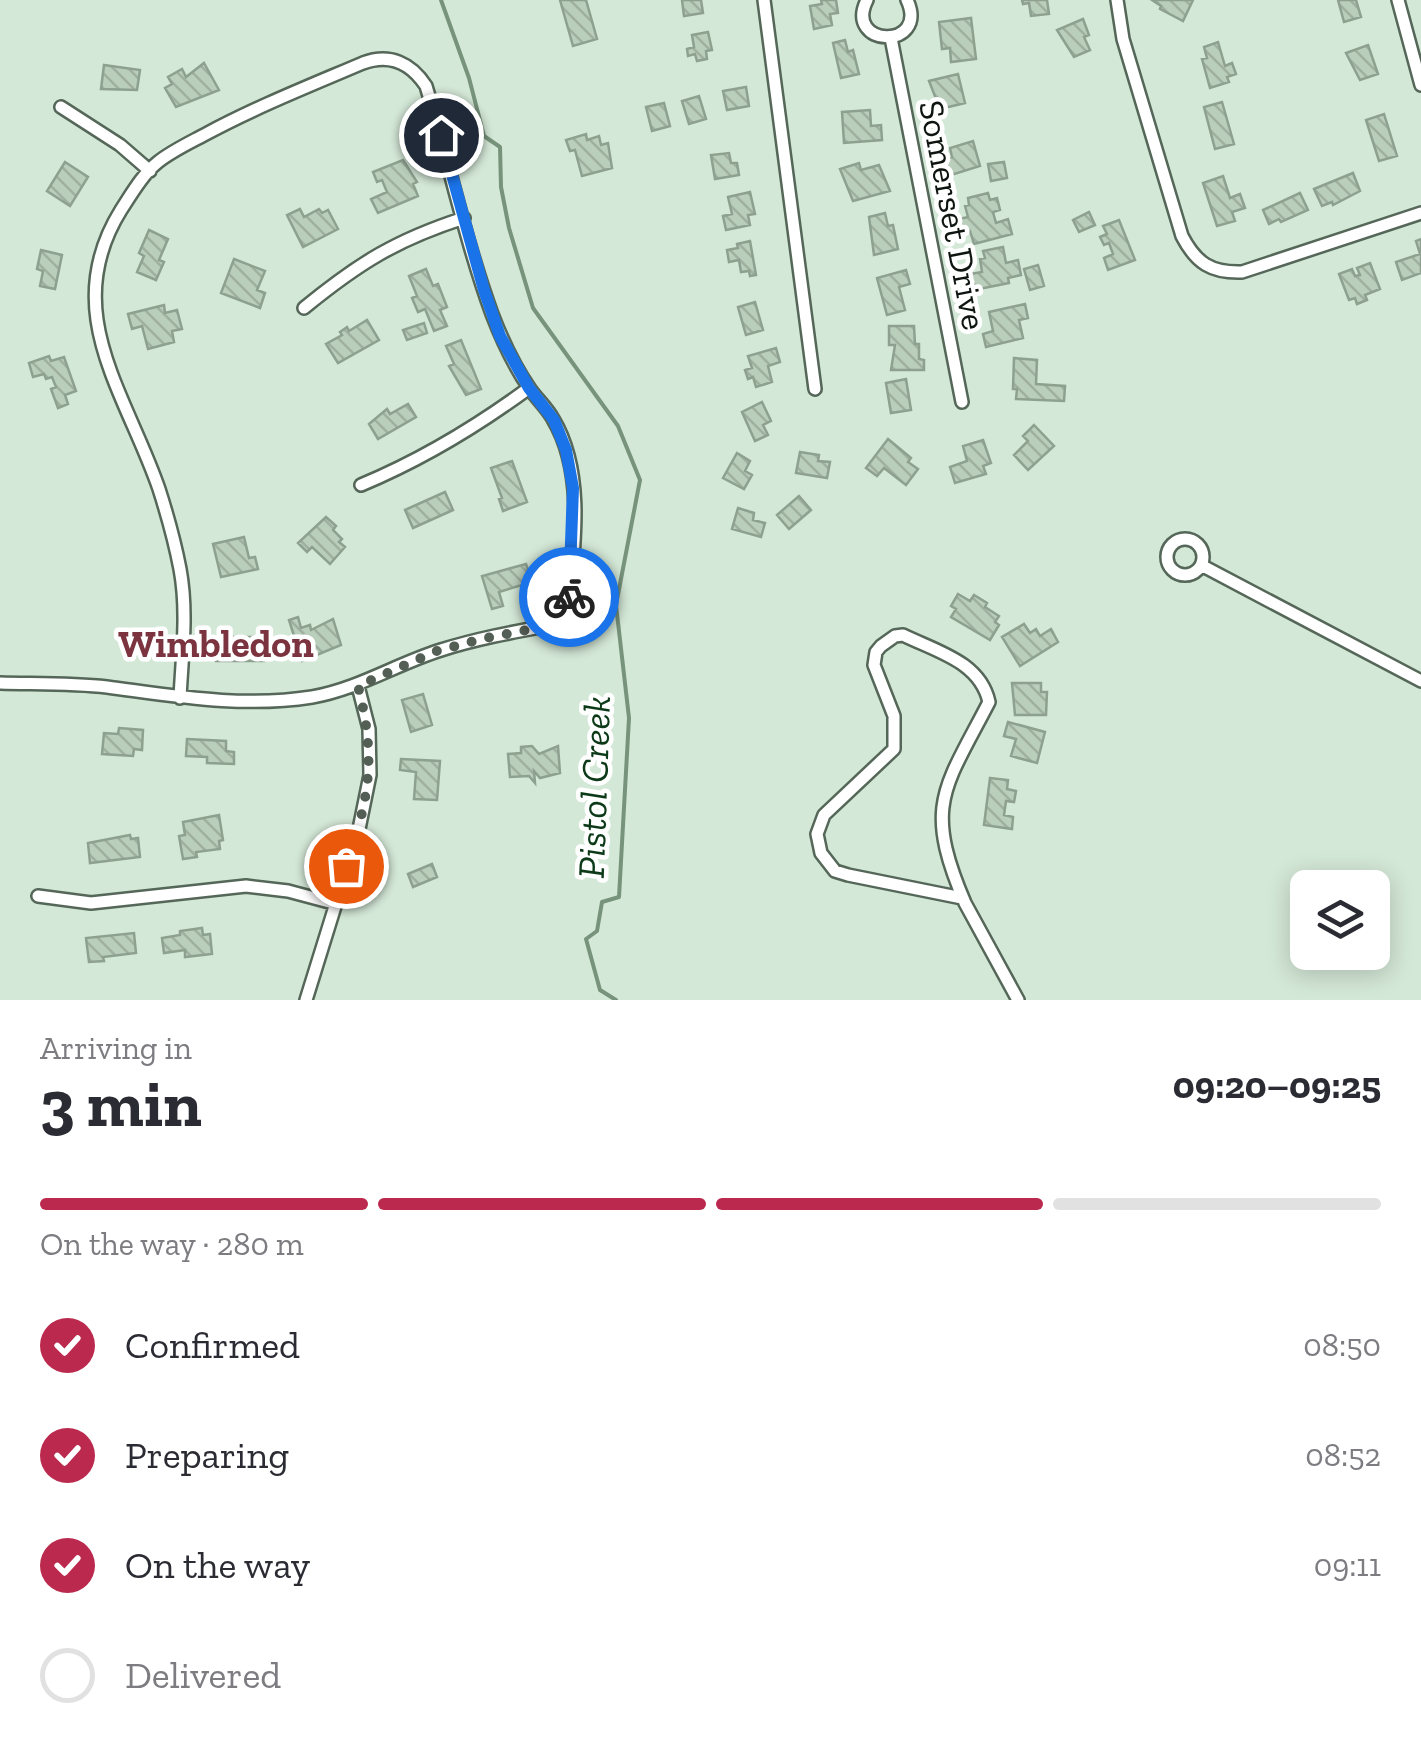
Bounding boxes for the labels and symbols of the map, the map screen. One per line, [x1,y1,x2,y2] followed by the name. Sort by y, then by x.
[399,93,484,178] pin
[910,97,996,333] street label: Somerset Drive
[519,547,619,647] courier
[118,621,314,667] district label: Wimbledon
[568,695,620,879] water label: Pistol Creek
[304,824,389,909] pin

